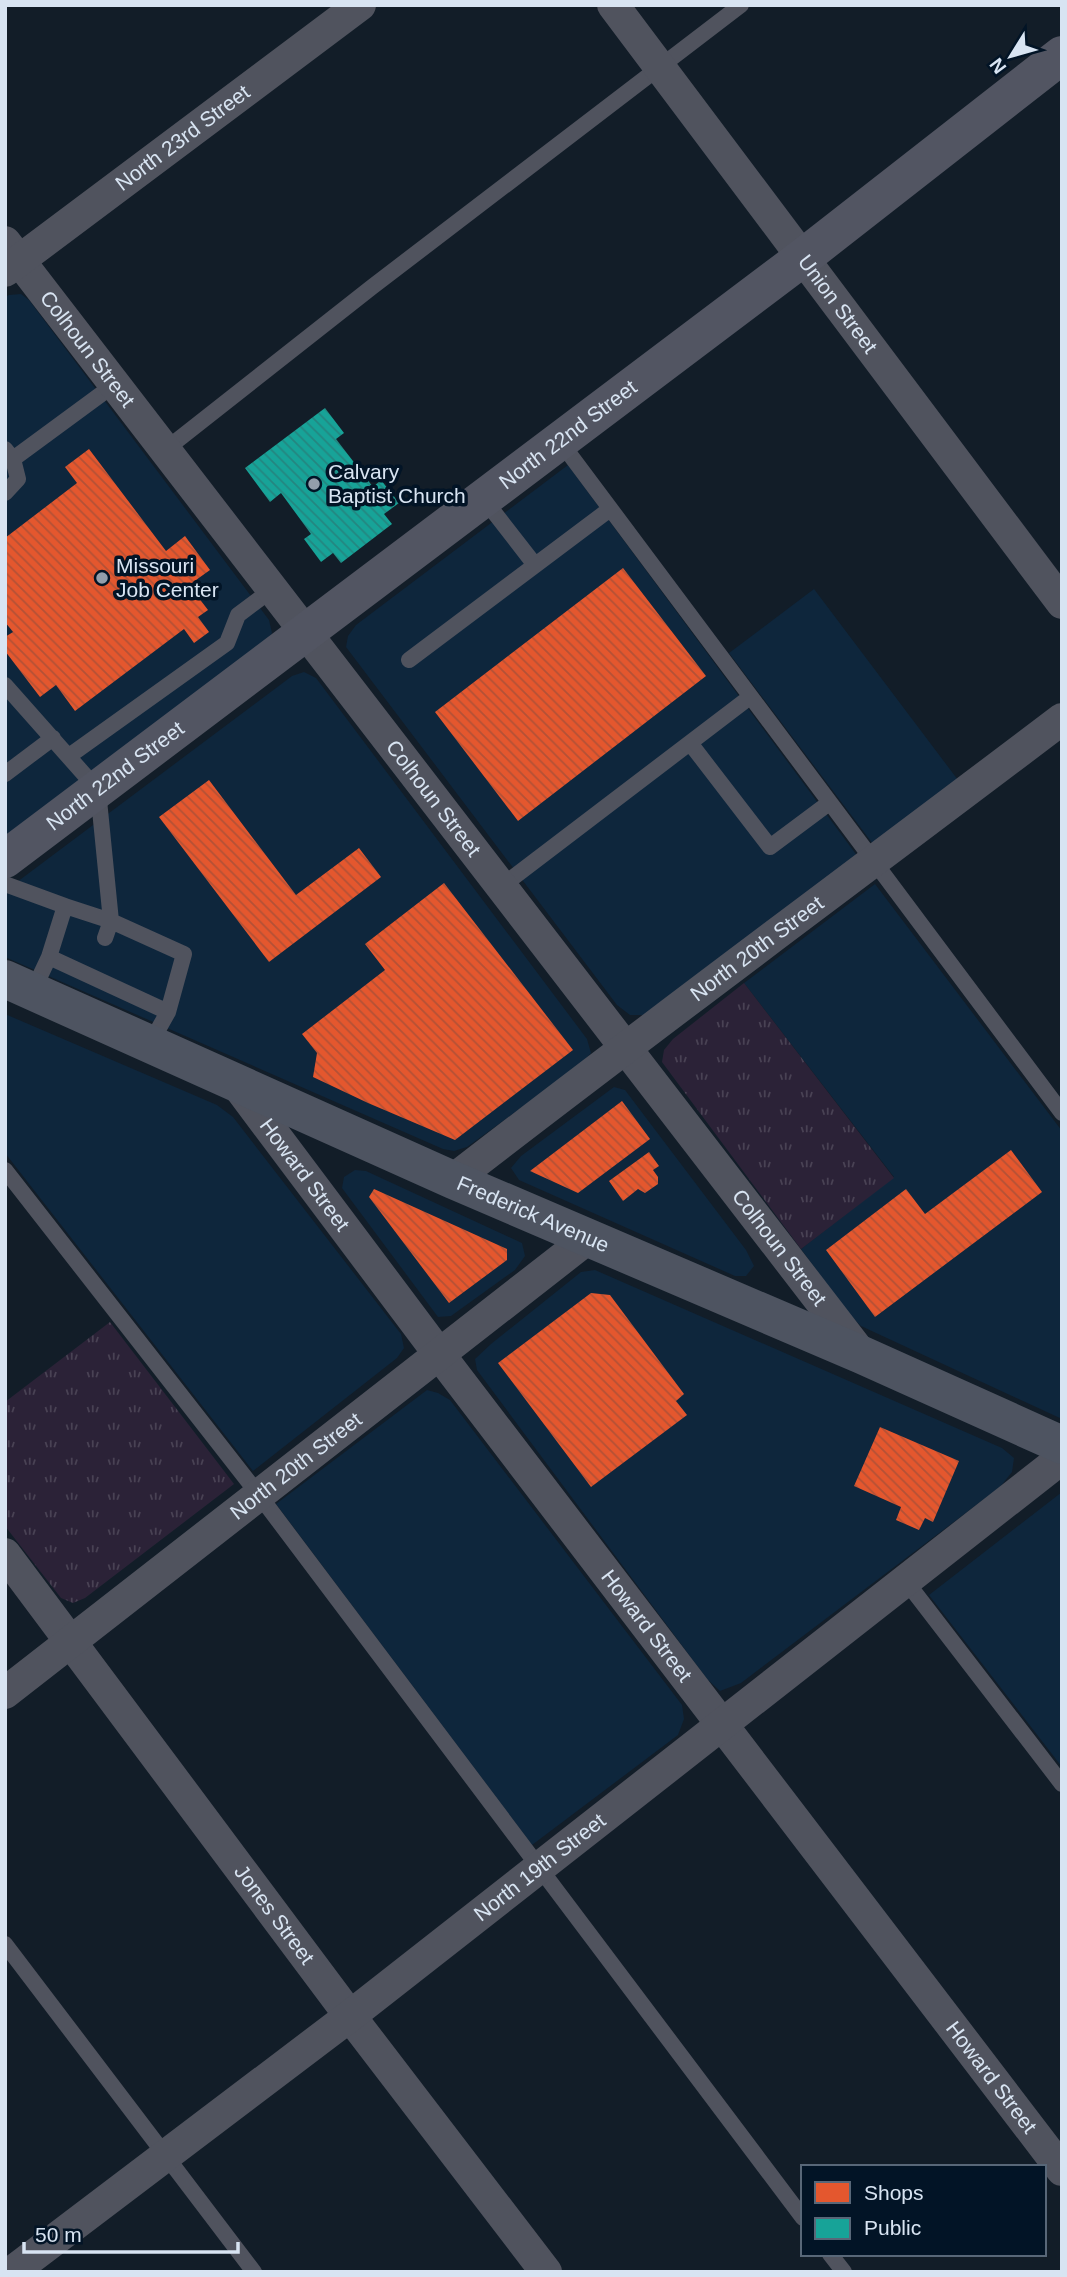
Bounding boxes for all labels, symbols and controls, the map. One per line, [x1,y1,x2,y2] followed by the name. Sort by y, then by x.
[976,21,1046,91] north arrow
[985,54,1010,78] text: N
[111,80,254,195] street label: North 23rd Street
[794,250,882,358] street label: Union Street
[36,286,140,411] street label: Colhoun Street
[495,375,641,493] street label: North 22nd Street
[328,460,466,507] place label: Calvary Baptist Church
[306,476,322,492] marker: Calvary Baptist Church
[116,554,219,601] place label: Missouri Job Center
[94,570,110,586] marker: Missouri Job Center
[42,716,188,835] street label: North 22nd Street
[382,735,486,861] street label: Colhoun Street
[686,891,828,1006] street label: North 20th Street
[256,1114,355,1235] street label: Howard Street
[454,1171,613,1256] street label: Frederick Avenue
[728,1185,832,1310] street label: Colhoun Street
[225,1407,366,1524] street label: North 20th Street
[597,1565,697,1686] street label: Howard Street
[469,1808,610,1925] street label: North 19th Street
[230,1860,319,1969] street label: Jones Street
[942,2017,1042,2137] street label: Howard Street
[801,2165,1046,2256] legend
[864,2181,924,2204] text: Shops
[24,2210,238,2254] scale bar
[864,2216,921,2239] text: Public
[35,2223,82,2246] text: 50 m

